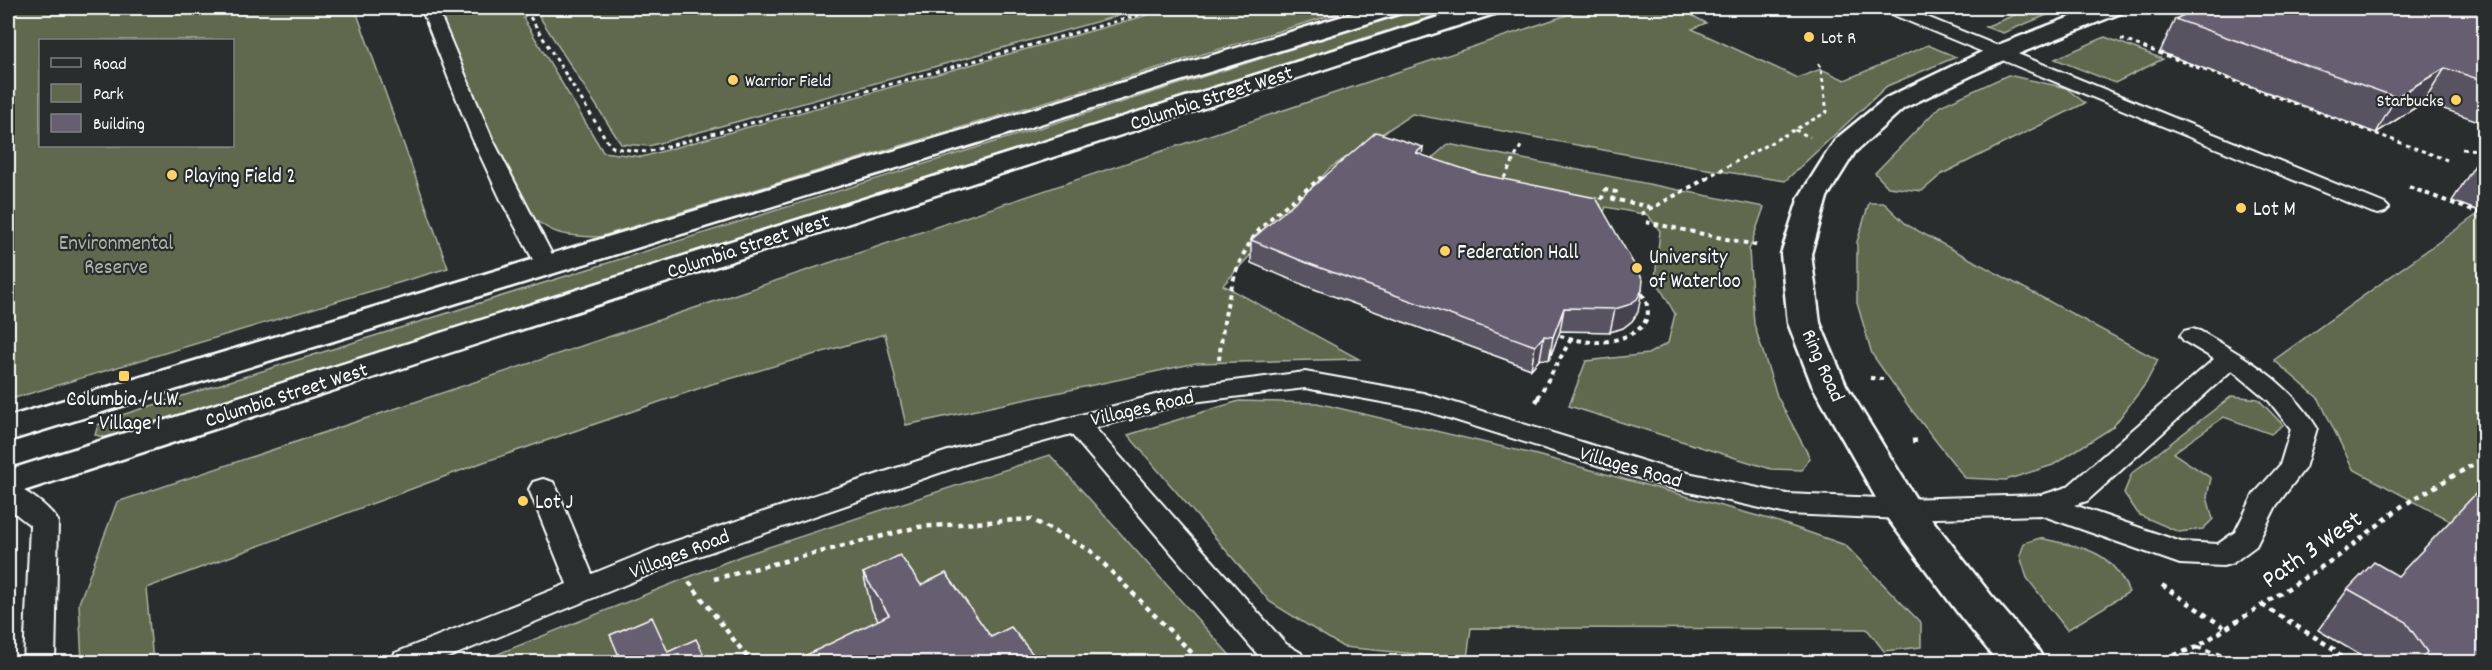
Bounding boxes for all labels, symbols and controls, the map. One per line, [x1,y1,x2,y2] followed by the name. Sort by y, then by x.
[1821,27,1856,52] place label: Lot R
[1802,30,1816,44] marker: Lot R
[39,39,234,147] legend
[93,53,127,78] text: Road
[1127,59,1297,140] street label: Columbia Street West
[745,70,831,95] place label: Warrior Field
[726,73,740,87] marker: Warrior Field
[93,83,124,108] text: Park
[2377,90,2444,115] place label: Starbucks
[2449,93,2463,107] marker: Starbucks
[93,113,145,138] text: Building
[184,163,296,193] place label: Playing Field 2
[165,168,179,182] marker: Playing Field 2
[2253,196,2296,226] place label: Lot M
[2234,201,2248,215] marker: Lot M
[664,207,834,288] street label: Columbia Street West
[59,230,173,284] park label: Environmental Reserve
[1457,239,1578,269] place label: Federation Hall
[1438,244,1452,258] marker: Federation Hall
[1649,244,1741,298] place label: University of Waterloo
[1630,261,1644,275] marker: University of Waterloo
[1792,325,1851,408] street label: Ring Road
[202,356,372,437] street label: Columbia Street West
[117,369,131,383] marker: Columbia / U.W. - Village 1
[1088,383,1197,436] street label: Villages Road
[66,386,182,440] place label: Columbia / U.W. - Village 1
[1575,440,1685,498] street label: Villages Road
[535,489,573,519] place label: Lot J
[516,494,530,508] marker: Lot J
[2255,502,2371,599] street label: Path 3 West
[626,523,735,589] street label: Villages Road

